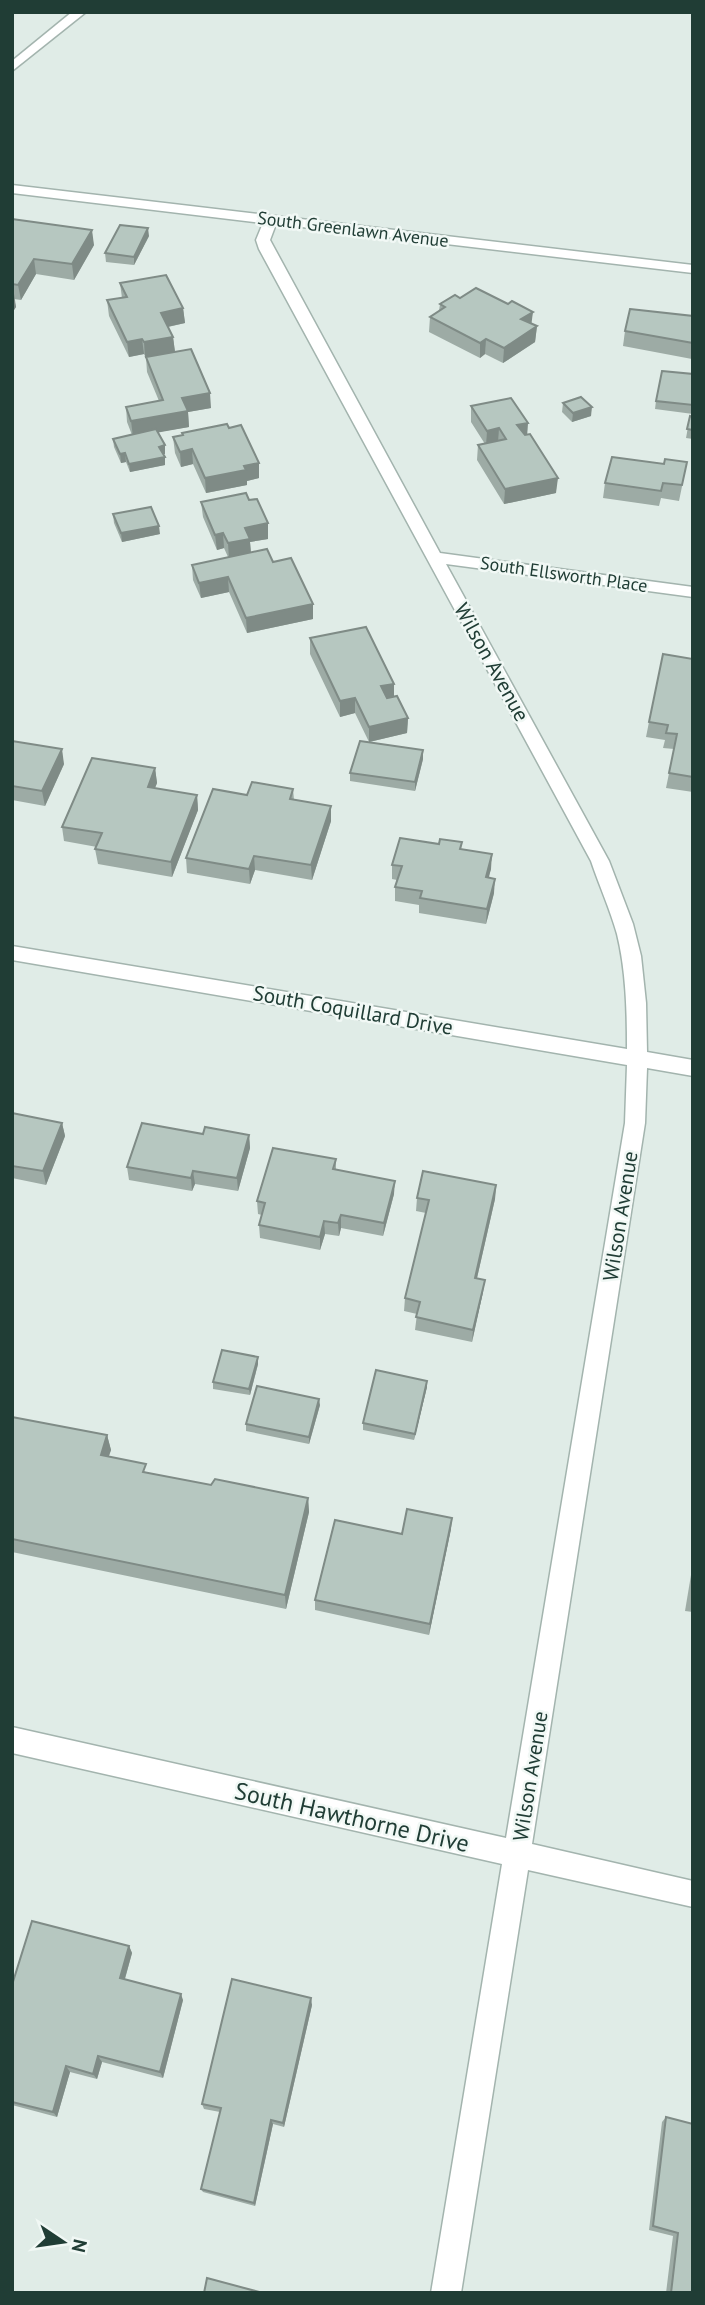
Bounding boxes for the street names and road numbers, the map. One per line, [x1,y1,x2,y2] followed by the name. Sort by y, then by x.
[256,206,450,252] street label: South Greenlawn Avenue
[479,551,649,597] street label: South Ellsworth Place
[448,598,536,726] street label: Wilson Avenue
[251,979,455,1041] street label: South Coquillard Drive
[596,1149,644,1283] street label: Wilson Avenue
[506,1709,554,1843] street label: Wilson Avenue
[232,1775,472,1859] street label: South Hawthorne Drive

